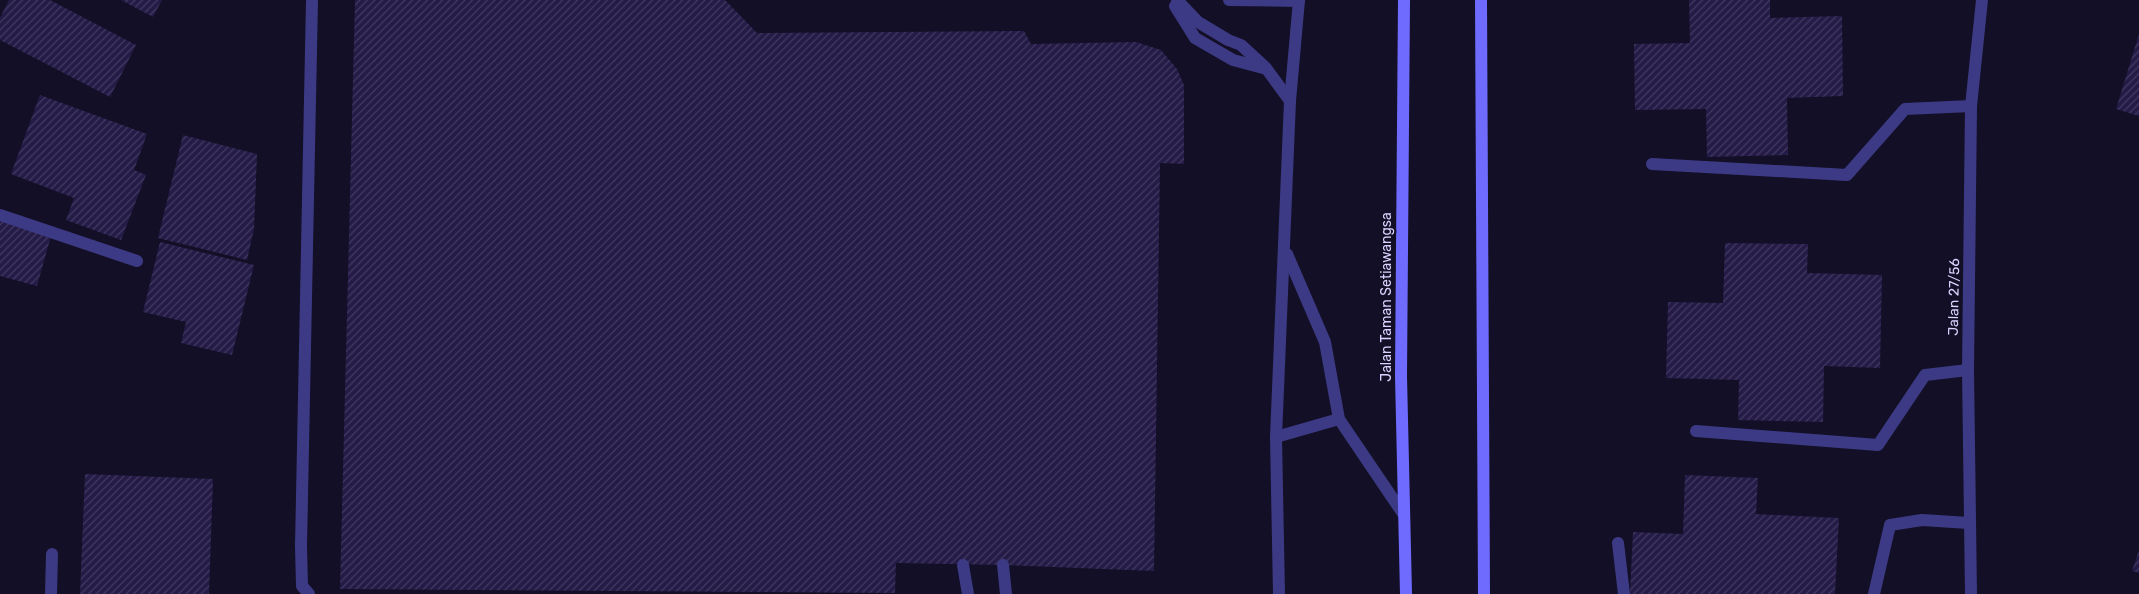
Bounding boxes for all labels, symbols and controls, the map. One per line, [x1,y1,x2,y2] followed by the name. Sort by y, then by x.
[1378,212,1395,382] street label: Jalan Taman Setiawangsa
[1945,258,1963,336] street label: Jalan 27/56

